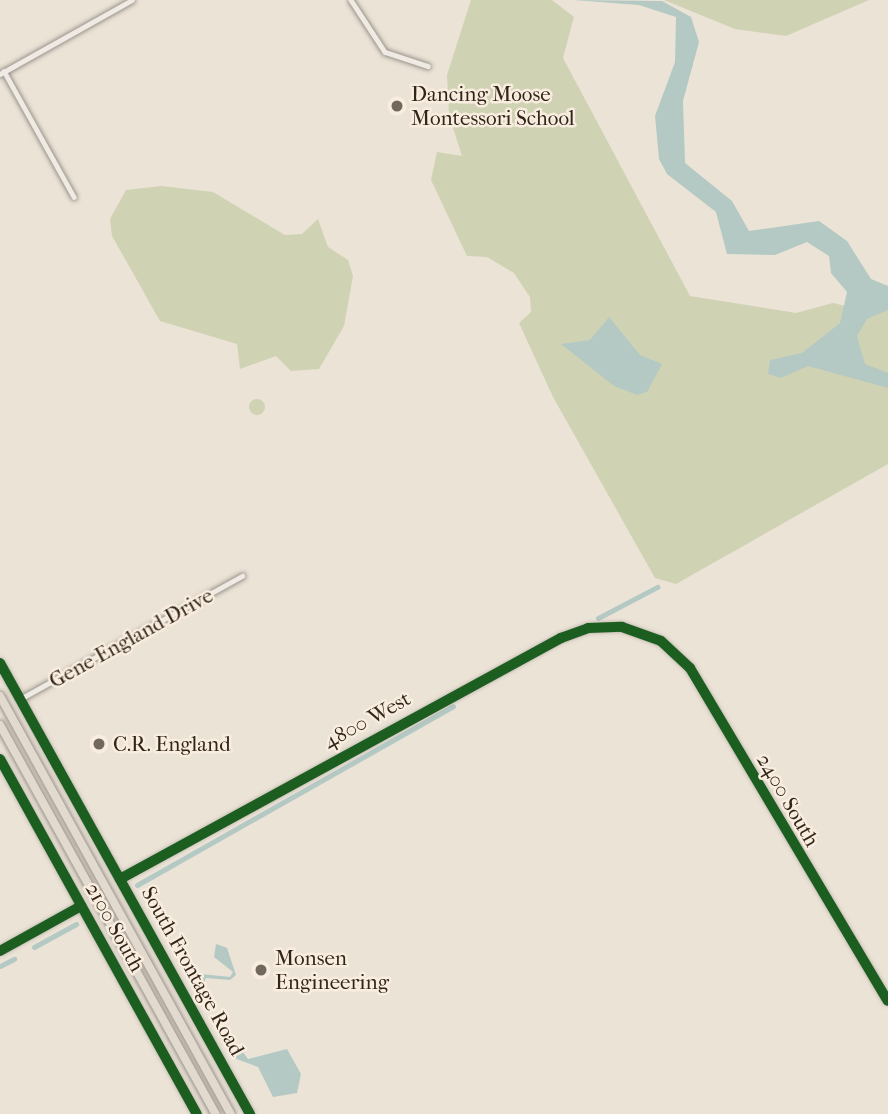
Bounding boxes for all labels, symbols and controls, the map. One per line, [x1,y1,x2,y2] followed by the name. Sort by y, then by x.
[411,81,575,131] place label: Dancing Moose Montessori School
[389,98,405,114] marker: Dancing Moose Montessori School
[45,583,217,693] street label: Gene England Drive
[319,686,415,754] street label: 4800 West
[113,731,231,757] place label: C.R. England
[91,736,107,752] marker: C.R. England
[751,749,825,851] street label: 2400 South
[80,878,150,976] street label: 2100 South
[136,882,250,1060] street label: South Frontage Road
[275,945,389,995] place label: Monsen Engineering
[253,962,269,978] marker: Monsen Engineering

